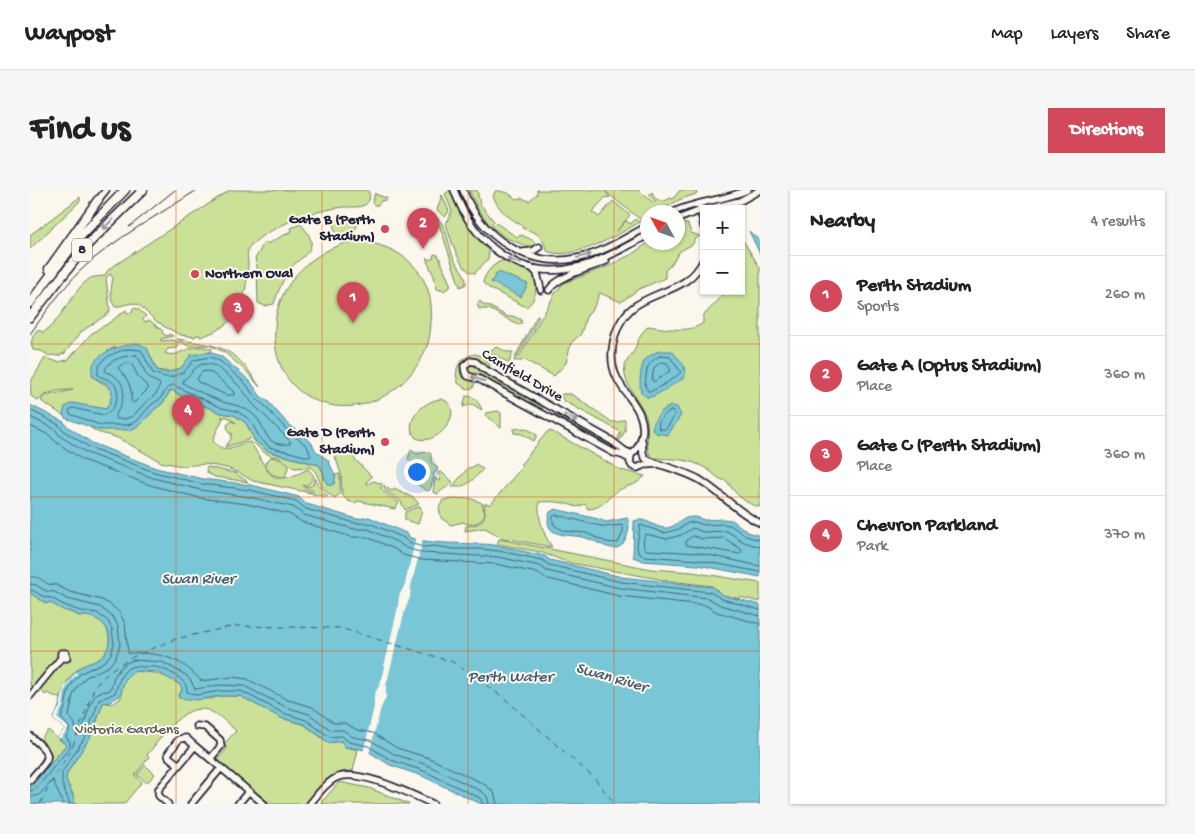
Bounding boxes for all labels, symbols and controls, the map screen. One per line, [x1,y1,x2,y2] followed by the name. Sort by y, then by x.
[25,20,113,49] text: Waypost
[991,24,1023,45] text: Map
[1051,24,1098,45] text: Layers
[1126,24,1170,45] text: Share
[1048,108,1165,153] button: Directions
[30,110,130,151] text: Find us
[640,205,685,250] north arrow
[700,205,745,295] map controls
[700,205,745,250] button: +
[407,208,439,249] pin: 2
[810,210,875,235] text: Nearby
[289,211,375,246] place label: Gate B (Perth Stadium)
[1090,213,1145,232] text: 4 results
[101,218,114,230] one-way arrow
[379,223,391,235] marker: Gate B (Perth Stadium)
[72,238,92,262] road number: 8
[700,250,745,295] button: −
[575,251,591,261] one-way arrow
[507,255,522,265] one-way arrow
[205,265,294,283] place label: Northern Oval
[189,268,201,280] marker: Northern Oval
[857,275,971,298] text: Perth Stadium
[337,282,369,323] pin: 1
[823,286,829,305] text: 1
[1105,286,1145,305] text: 260 m
[222,293,254,334] pin: 3
[857,298,899,317] text: Sports
[478,345,566,407] street label: Camfield Drive
[857,355,1042,378] text: Gate A (Optus Stadium)
[822,366,830,385] text: 2
[1104,366,1145,385] text: 360 m
[471,374,486,383] one-way arrow
[857,378,892,397] text: Place
[172,395,204,436] pin: 4
[563,413,578,423] one-way arrow
[287,424,375,459] place label: Gate D (Perth Stadium)
[857,435,1041,458] text: Gate C (Perth Stadium)
[379,436,391,448] marker: Gate D (Perth Stadium)
[822,446,830,465] text: 3
[1104,446,1145,465] text: 360 m
[857,458,892,477] text: Place
[404,459,430,485] your location
[857,515,997,538] text: Chevron Parkland
[822,526,830,545] text: 4
[1104,526,1145,545] text: 370 m
[857,538,888,557] text: Park
[162,571,238,590] water label: Swan River
[573,660,652,699] water label: Swan River
[468,669,556,688] water label: Perth Water
[74,721,179,739] park label: Victoria Gardens

